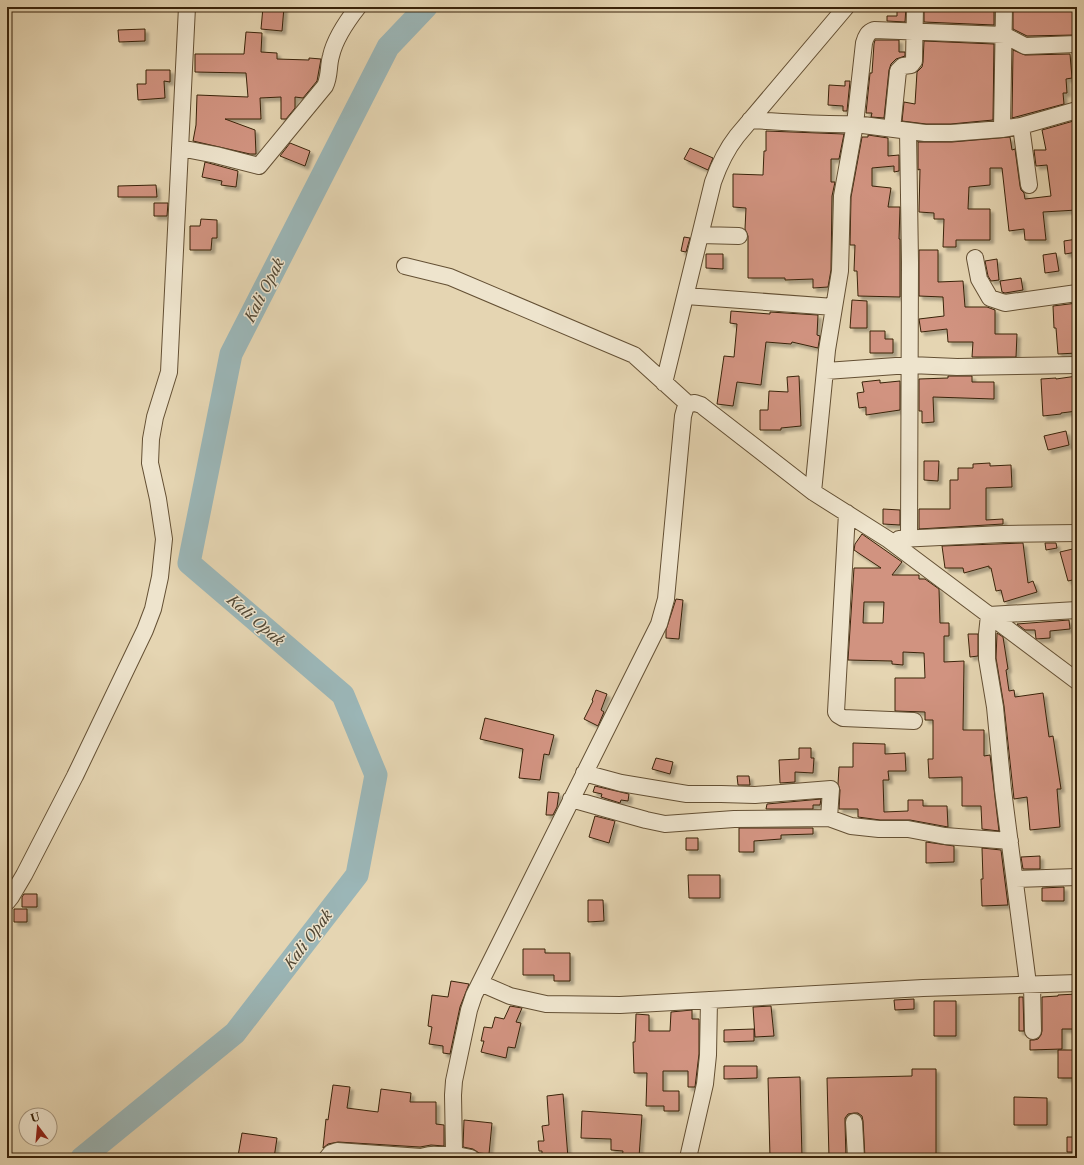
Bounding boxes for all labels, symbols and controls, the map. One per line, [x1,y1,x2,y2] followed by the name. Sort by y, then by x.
[239,255,288,326] water label: Kali Opak
[223,589,289,650] water label: Kali Opak
[279,905,337,973] water label: Kali Opak
[18,1107,58,1147] north arrow
[29,1109,42,1125] text: U

